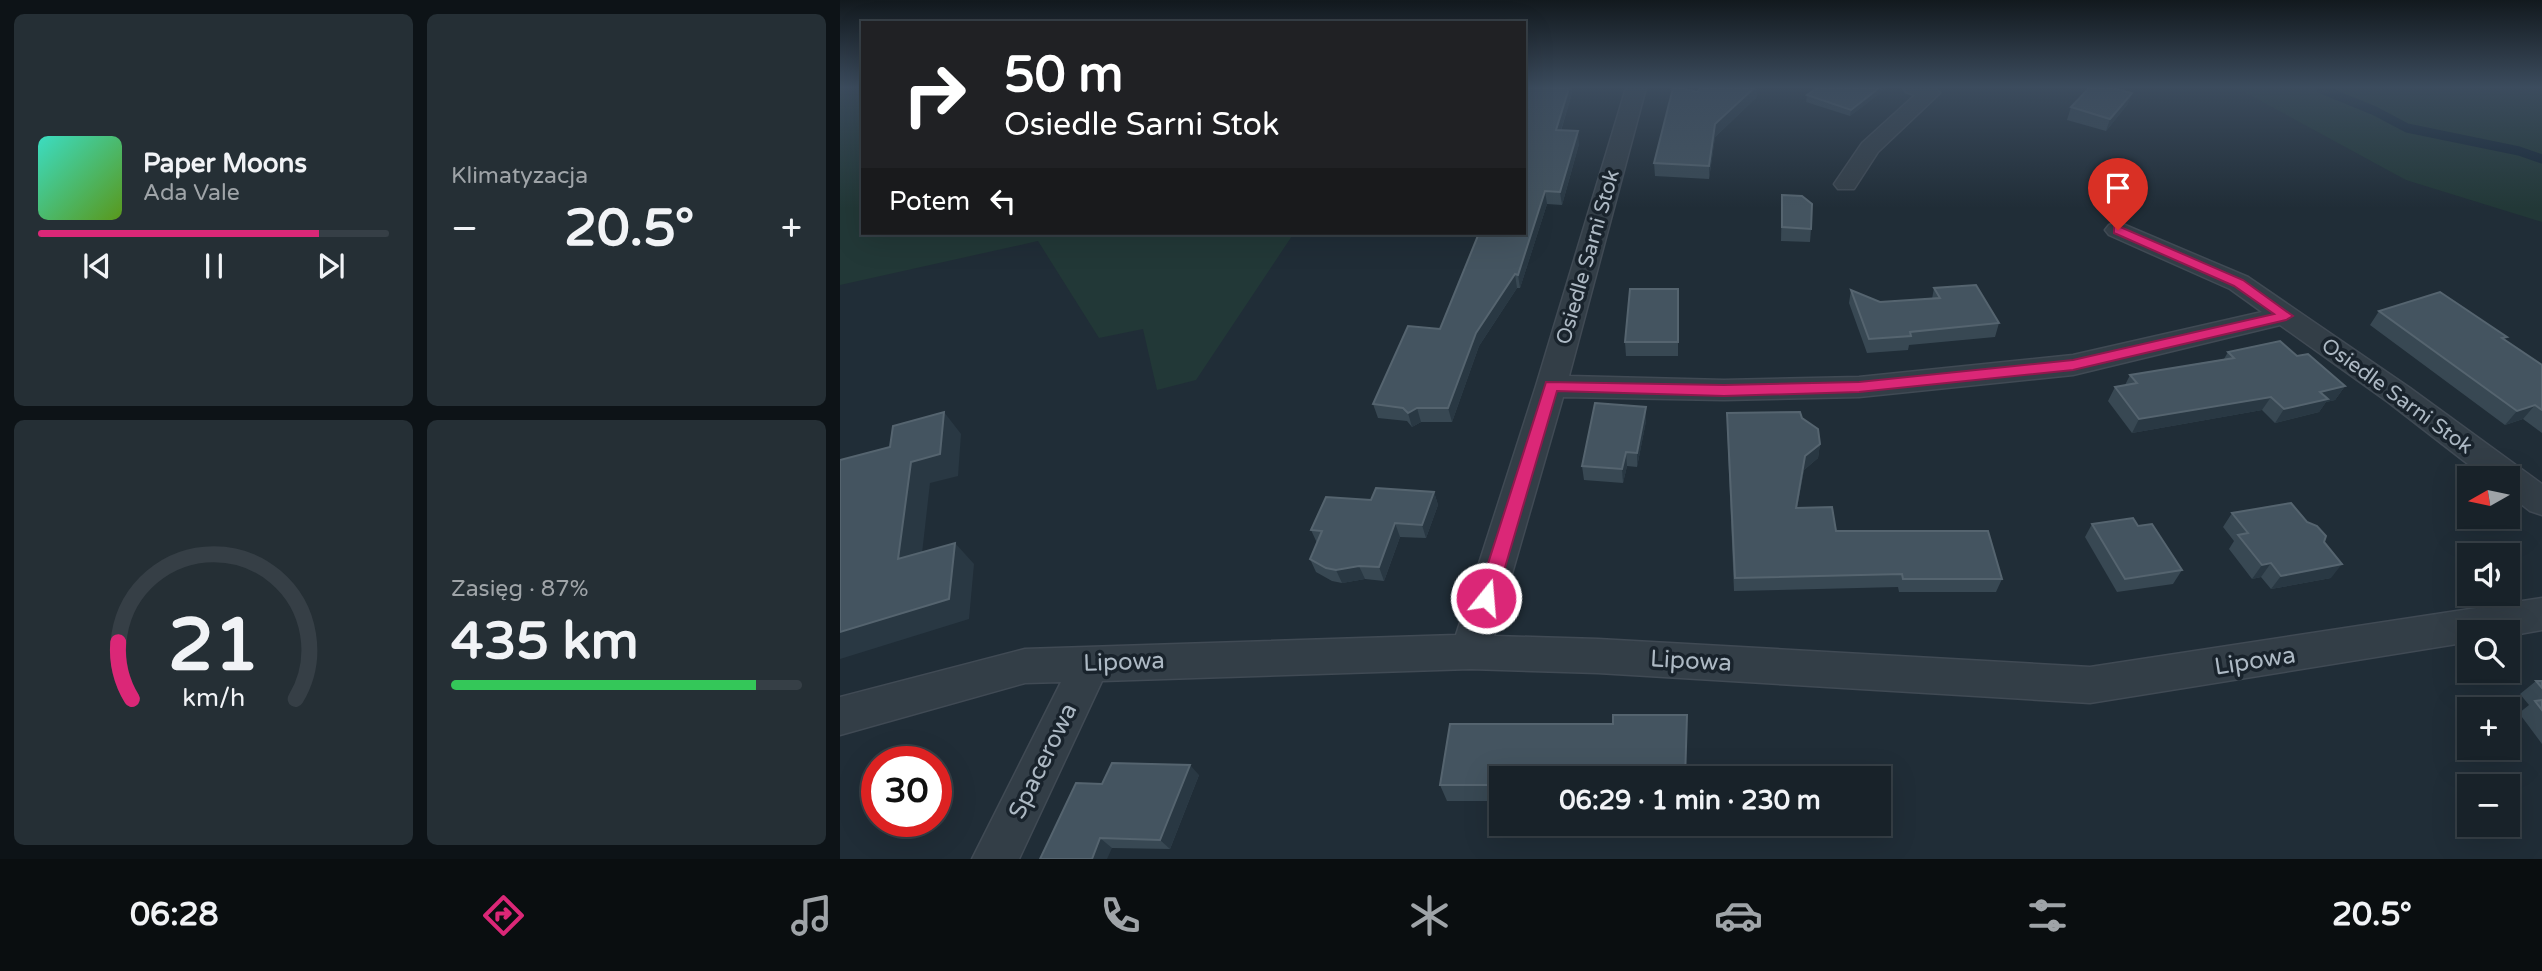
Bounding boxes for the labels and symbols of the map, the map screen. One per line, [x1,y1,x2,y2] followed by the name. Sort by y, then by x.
[2088,158,2148,230] pin
[1551,167,1625,347] street label: Osiedle Sarni Stok
[2317,333,2477,459] street label: Osiedle Sarni Stok
[2457,466,2520,528] north arrow
[1449,561,1523,635] position arrow
[2212,640,2298,682] street label: Lipowa
[1649,644,1733,678] street label: Lipowa
[1083,646,1165,678] street label: Lipowa
[1003,698,1083,824] street label: Spacerowa
[861,746,952,837] speed limit sign: 30

